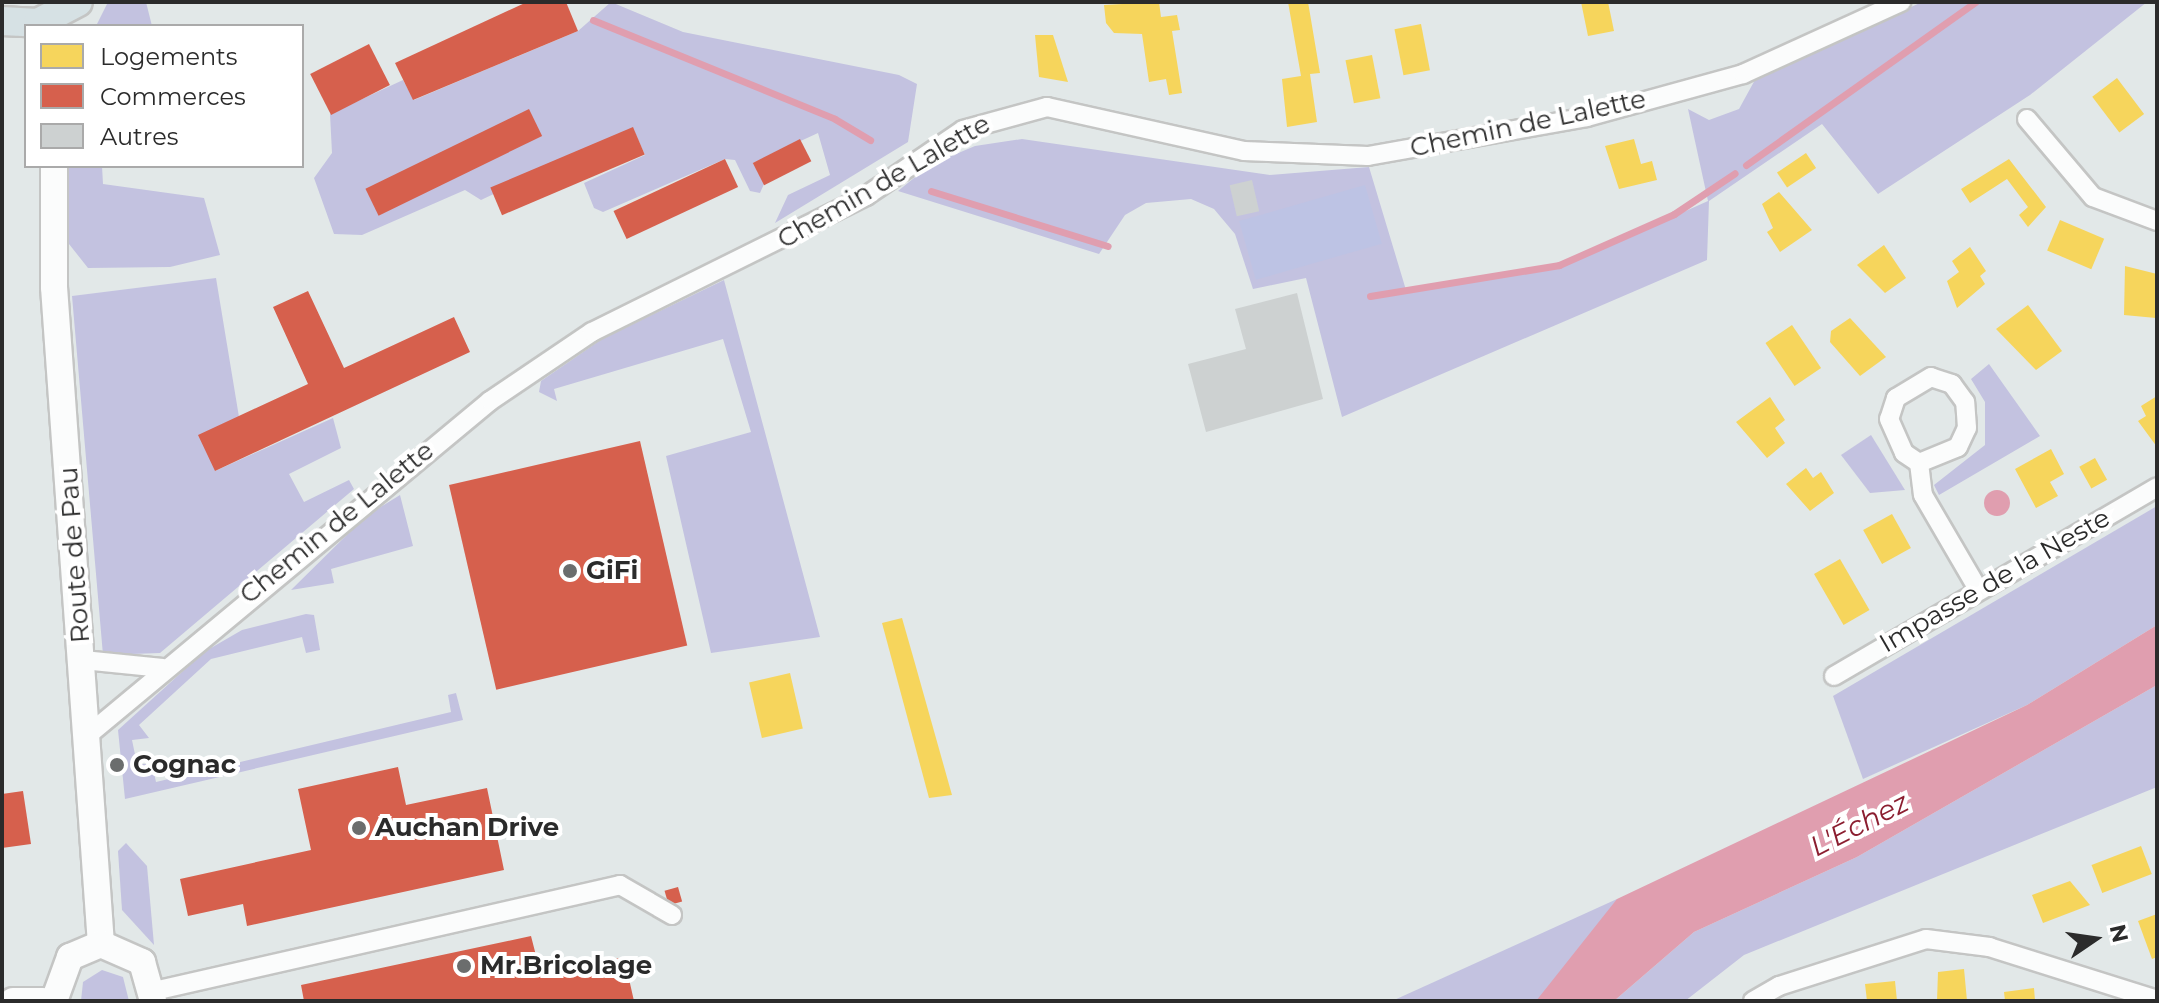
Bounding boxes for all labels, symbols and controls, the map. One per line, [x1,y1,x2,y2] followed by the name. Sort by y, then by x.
[24,24,304,168] legend
[100,42,238,71] text: Logements
[100,82,246,111] text: Commerces
[1407,84,1649,164] street label: Chemin de Lalette
[772,108,996,256] street label: Chemin de Lalette
[100,122,178,151] text: Autres
[234,435,440,611] street label: Chemin de Lalette
[53,466,97,644] street label: Route de Pau
[1874,502,2116,660] street label: Impasse de la Neste
[586,555,638,587] place label: GiFi
[561,562,579,580] marker: GiFi
[133,749,236,781] place label: Cognac
[108,756,126,774] marker: Cognac
[1804,785,1914,863] water label: L'Échez
[375,812,559,844] place label: Auchan Drive
[350,819,368,837] marker: Auchan Drive
[2055,899,2135,979] north arrow
[2104,922,2134,945] text: N
[480,950,652,982] place label: Mr.Bricolage
[455,957,473,975] marker: Mr.Bricolage

